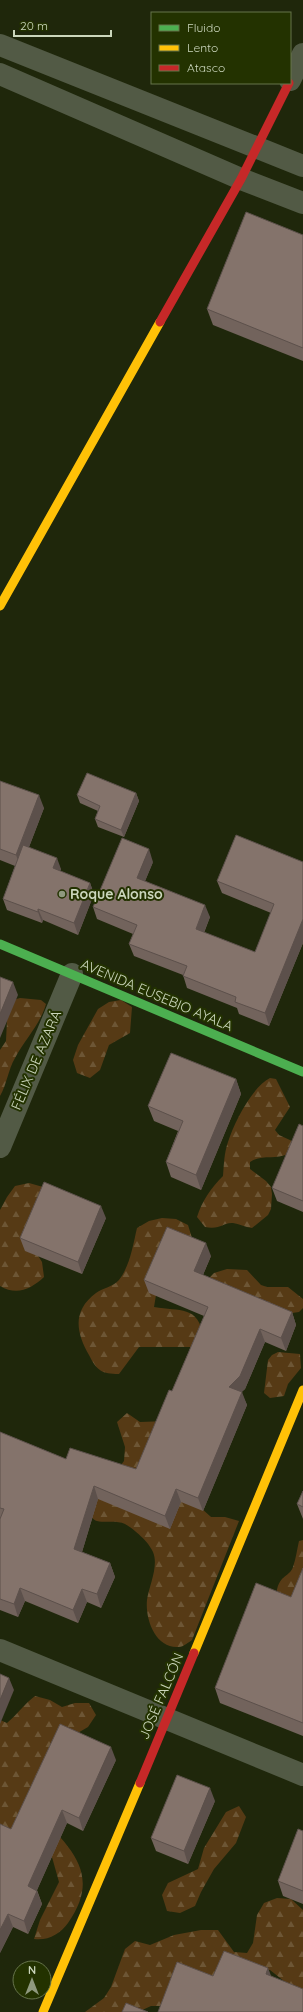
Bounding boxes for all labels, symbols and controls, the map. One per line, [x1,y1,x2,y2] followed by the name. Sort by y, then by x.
[14,12,111,38] scale bar
[151,12,291,84] legend
[20,18,48,33] text: 20 m
[187,20,220,35] text: Fluido
[187,40,218,55] text: Lento
[187,60,225,75] text: Atasco
[70,885,163,903] place label: Roque Alonso
[57,889,67,899] marker: Roque Alonso
[78,955,236,1035] street label: AVENIDA EUSEBIO AYALA
[7,1007,65,1113] street label: FÉLIX DE AZARÁ
[135,1650,187,1742] street label: JOSÉ FALCÓN
[12,1960,52,2000] north arrow
[28,1963,36,1977] text: N

